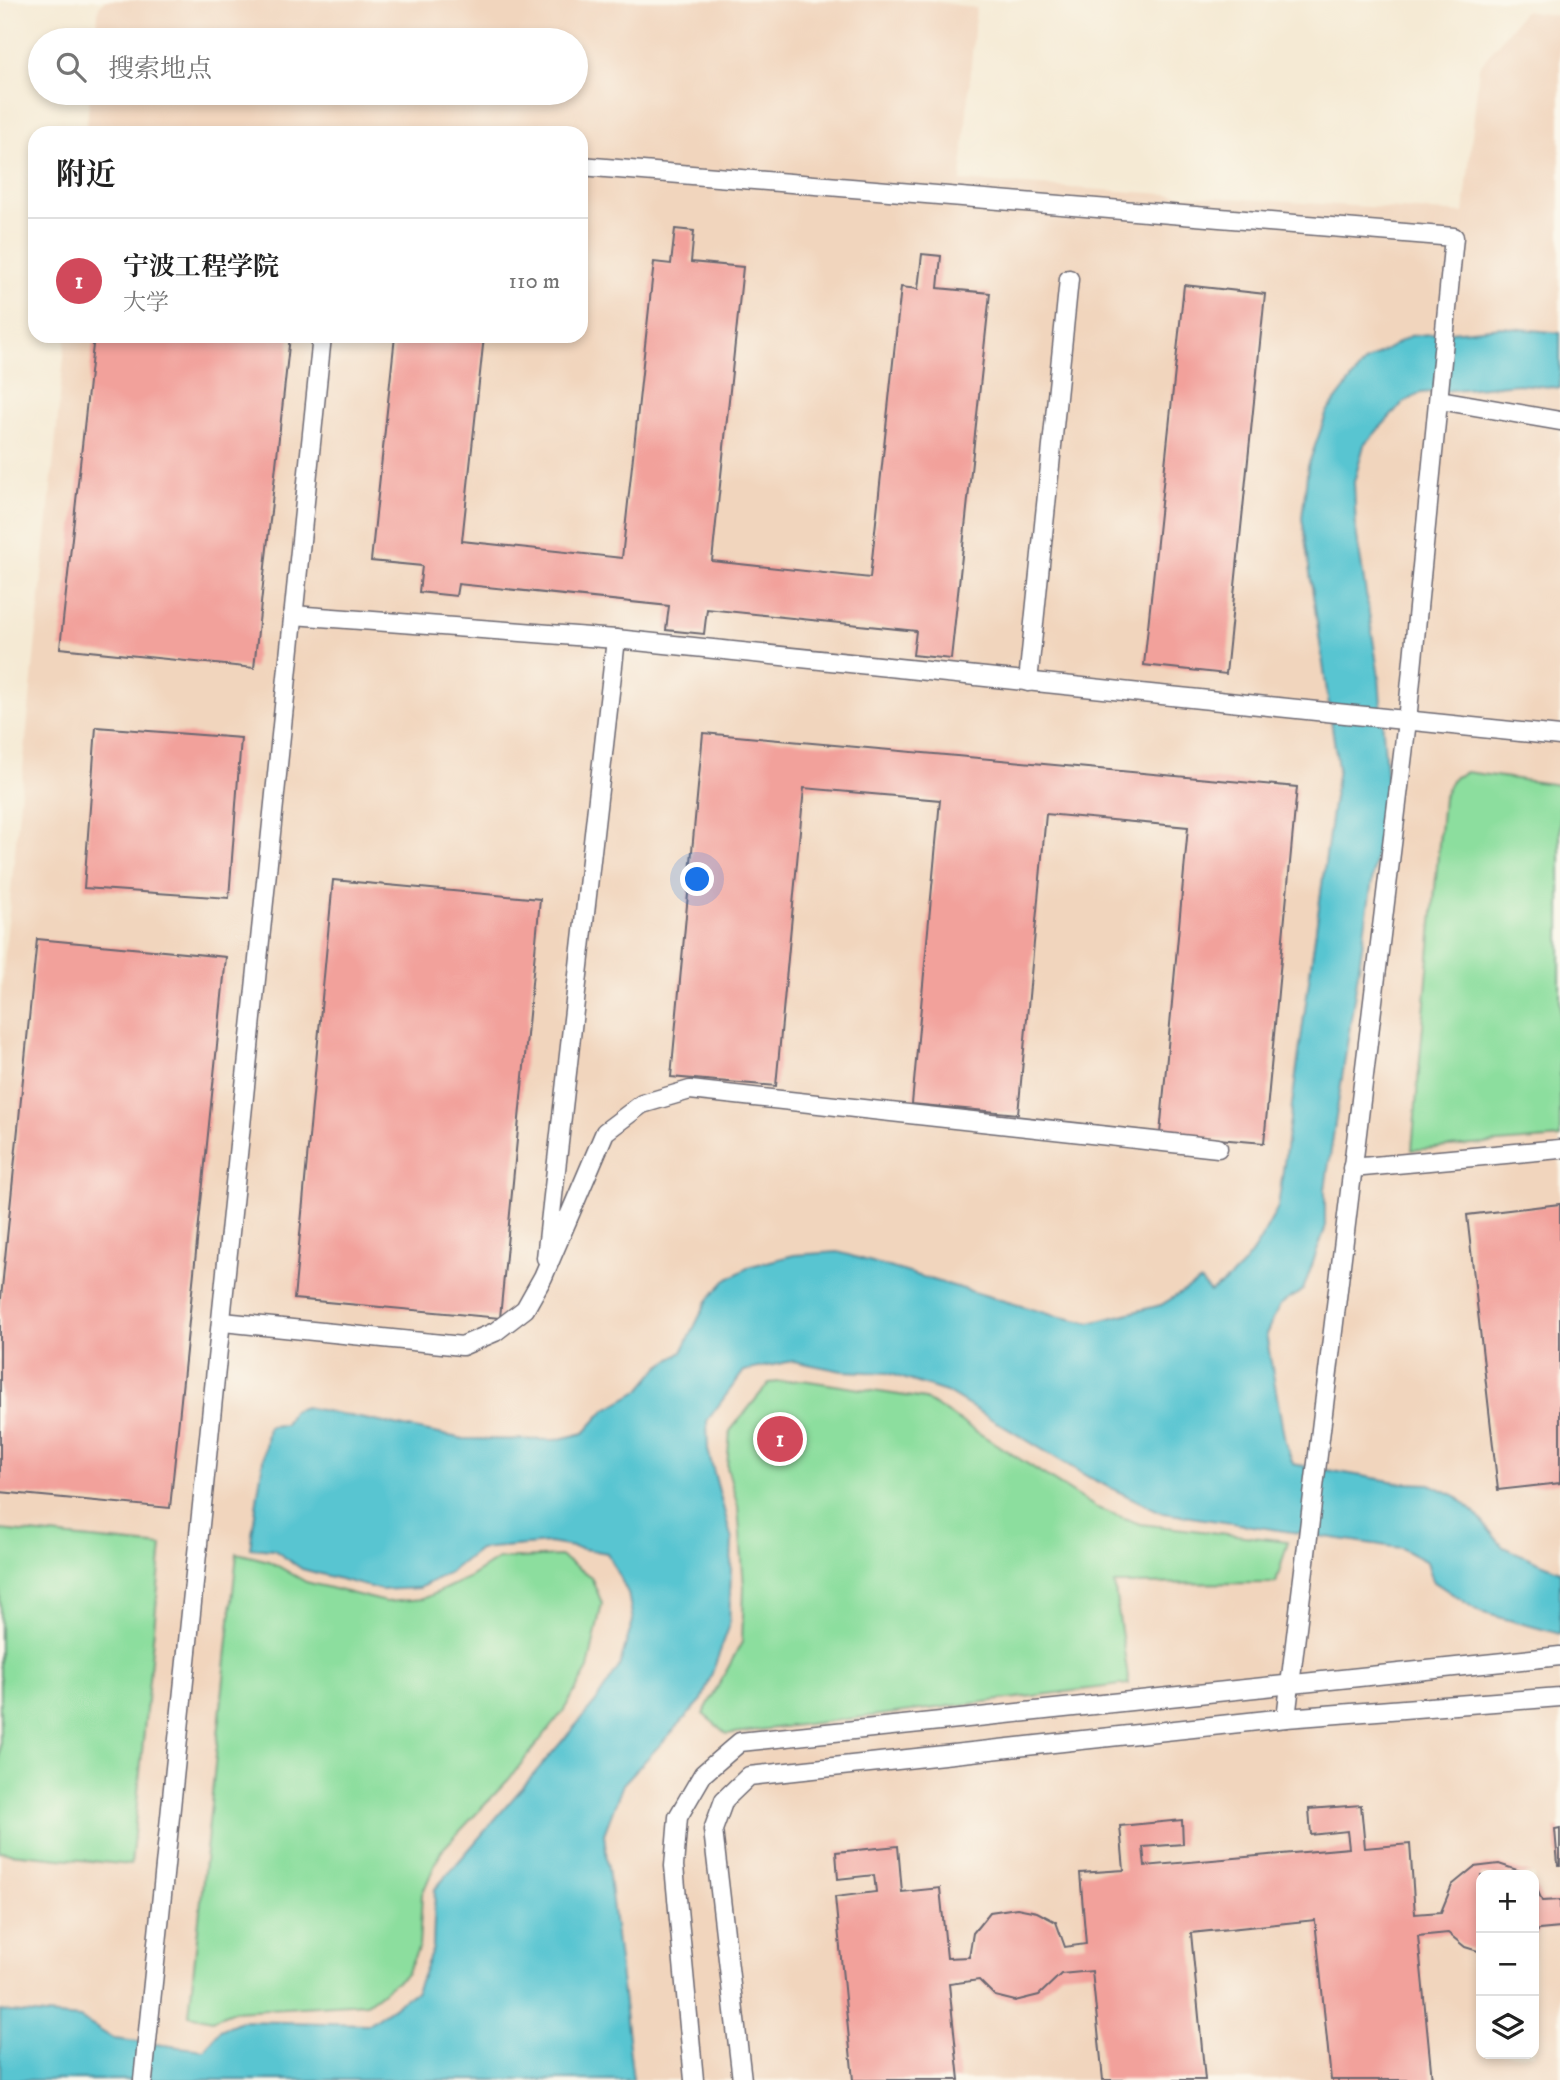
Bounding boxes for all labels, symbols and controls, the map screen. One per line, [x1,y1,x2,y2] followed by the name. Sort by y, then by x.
[28,28,588,105] search box
[52,48,90,86] icon: search
[108,53,212,86] text: 搜索地点
[56,157,116,194] text: 附近
[123,251,279,284] text: 宁波工程学院
[75,267,83,296] text: 1
[509,267,560,296] text: 110 m
[123,289,169,318] text: 大学
[680,862,714,896] your location
[757,1413,803,1465] pin: 1
[1476,1870,1539,2059] map controls
[1476,1870,1539,1933] button: +
[1476,1933,1539,1996] button: −
[1476,1996,1539,2059] button: layers

